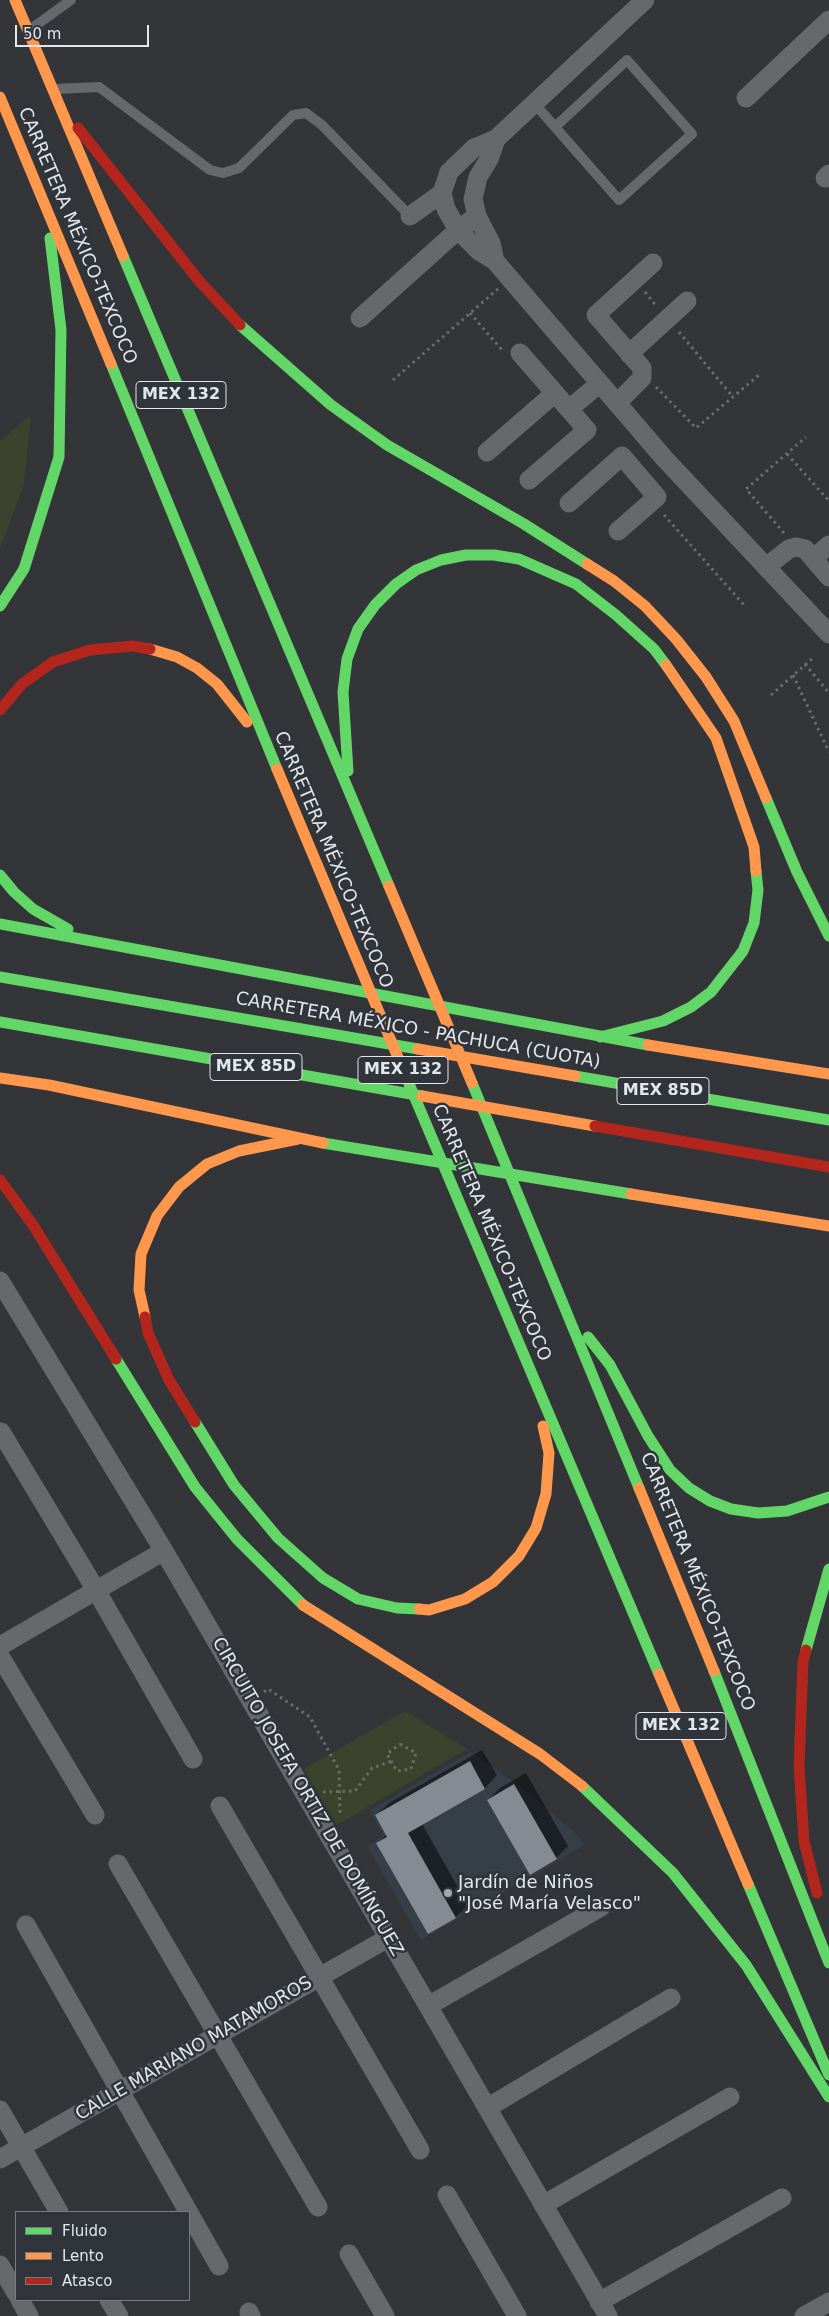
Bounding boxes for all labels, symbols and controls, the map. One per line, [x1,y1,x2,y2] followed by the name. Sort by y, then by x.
[18,15,151,47] scale bar
[23,25,61,43] text: 50 m
[13,104,141,368] street label: CARRETERA MÉXICO-TEXCOCO
[136,382,226,408] road number: MEX 132
[269,728,397,992] street label: CARRETERA MÉXICO-TEXCOCO
[234,988,602,1074] street label: CARRETERA MÉXICO - PACHUCA (CUOTA)
[210,1054,302,1080] road number: MEX 85D
[358,1056,448,1084] road number: MEX 132
[617,1078,709,1104] road number: MEX 85D
[427,1101,555,1365] street label: CARRETERA MÉXICO-TEXCOCO
[635,1450,759,1714] street label: CARRETERA MÉXICO-TEXCOCO
[207,1634,407,1960] street label: CIRCUITO JOSEFA ORTIZ DE DOMÍNGUEZ
[636,1712,726,1740] road number: MEX 132
[458,1872,641,1915] place label: Jardín de Niños "José María Velasco"
[442,1887,454,1899] marker: Jardín de Niños "José María Velasco"
[72,1972,316,2126] street label: CALLE MARIANO MATAMOROS
[15,2211,190,2301] legend
[62,2222,107,2240] text: Fluido
[62,2247,104,2265] text: Lento
[62,2272,112,2290] text: Atasco

